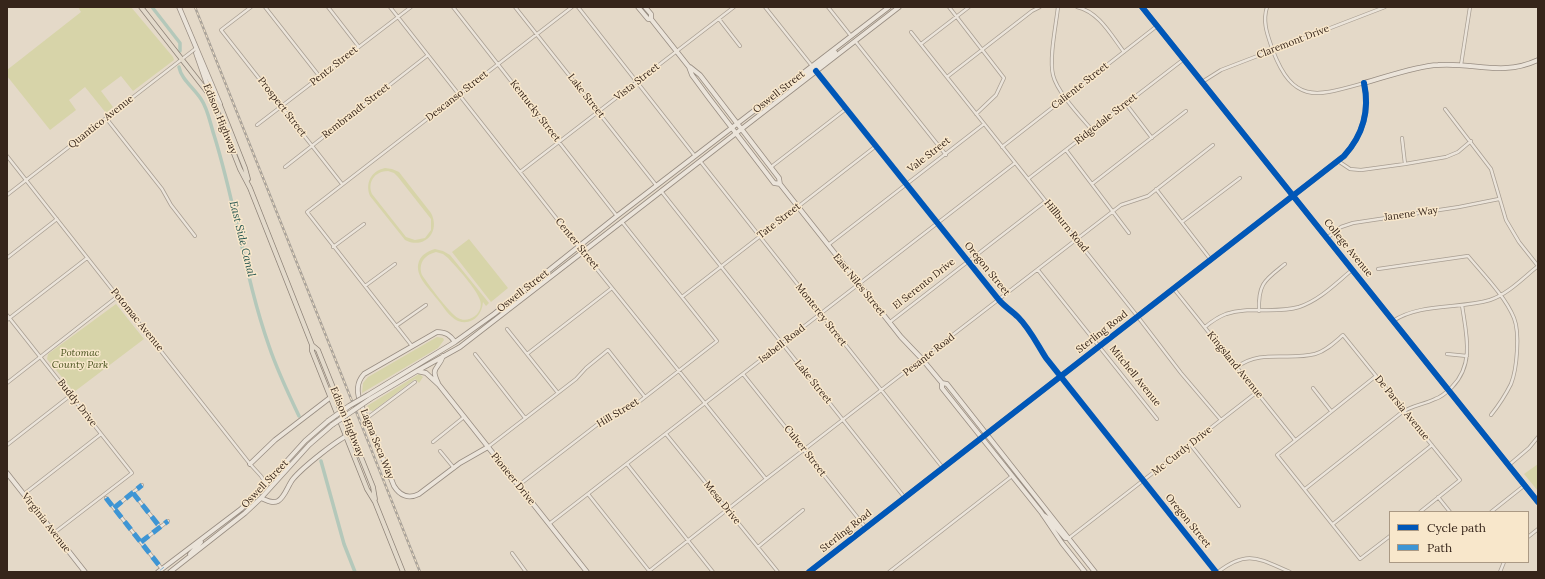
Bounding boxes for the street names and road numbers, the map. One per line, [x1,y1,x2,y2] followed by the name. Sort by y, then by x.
[1255,23,1331,61] street label: Claremont Drive
[308,44,360,88] street label: Pentz Street
[1049,60,1111,112] street label: Caliente Street
[612,61,662,103] street label: Vista Street
[424,68,490,124] street label: Descanso Street
[751,68,807,116] street label: Oswell Street
[565,71,607,121] street label: Lake Street
[255,75,309,139] street label: Prospect Street
[507,78,563,144] street label: Kentucky Street
[320,81,392,141] street label: Rembrandt Street
[200,82,240,156] street label: Edison Highway
[1072,91,1140,147] street label: Ridgedale Street
[66,93,136,151] street label: Quantico Avenue
[905,135,953,175] street label: Vale Street
[1041,197,1091,255] street label: Hillburn Road
[755,200,803,242] street label: Tate Street
[1383,204,1439,224] street label: Janene Way
[553,216,601,272] street label: Center Street
[1321,217,1375,279] street label: College Avenue
[962,240,1012,298] street label: Oregon Street
[830,251,888,319] street label: East Niles Street
[890,256,958,312] street label: El Serento Drive
[495,267,551,315] street label: Oswell Street
[793,281,849,349] street label: Monterey Street
[108,286,166,354] street label: Potomac Avenue
[1074,308,1130,356] street label: Sterling Road
[756,322,808,366] street label: Isabell Road
[1204,329,1266,401] street label: Kingsland Avenue
[901,331,957,379] street label: Pesante Road
[1107,343,1163,409] street label: Mitchell Avenue
[792,358,834,406] street label: Lake Street
[1372,373,1432,443] street label: De Parsia Avenue
[55,377,99,429] street label: Buddy Drive
[327,385,367,459] street label: Edison Highway
[595,396,641,430] street label: Hill Street
[357,407,397,481] street label: Lagna Seca Way
[781,423,829,479] street label: Culver Street
[1149,424,1215,478] street label: Mc Curdy Drive
[488,451,538,507] street label: Pioneer Drive
[239,457,291,511] street label: Oswell Street
[701,479,743,527] street label: Mesa Drive
[19,491,73,555] street label: Virginia Avenue
[1163,492,1213,550] street label: Oregon Street
[818,507,874,555] street label: Sterling Road

